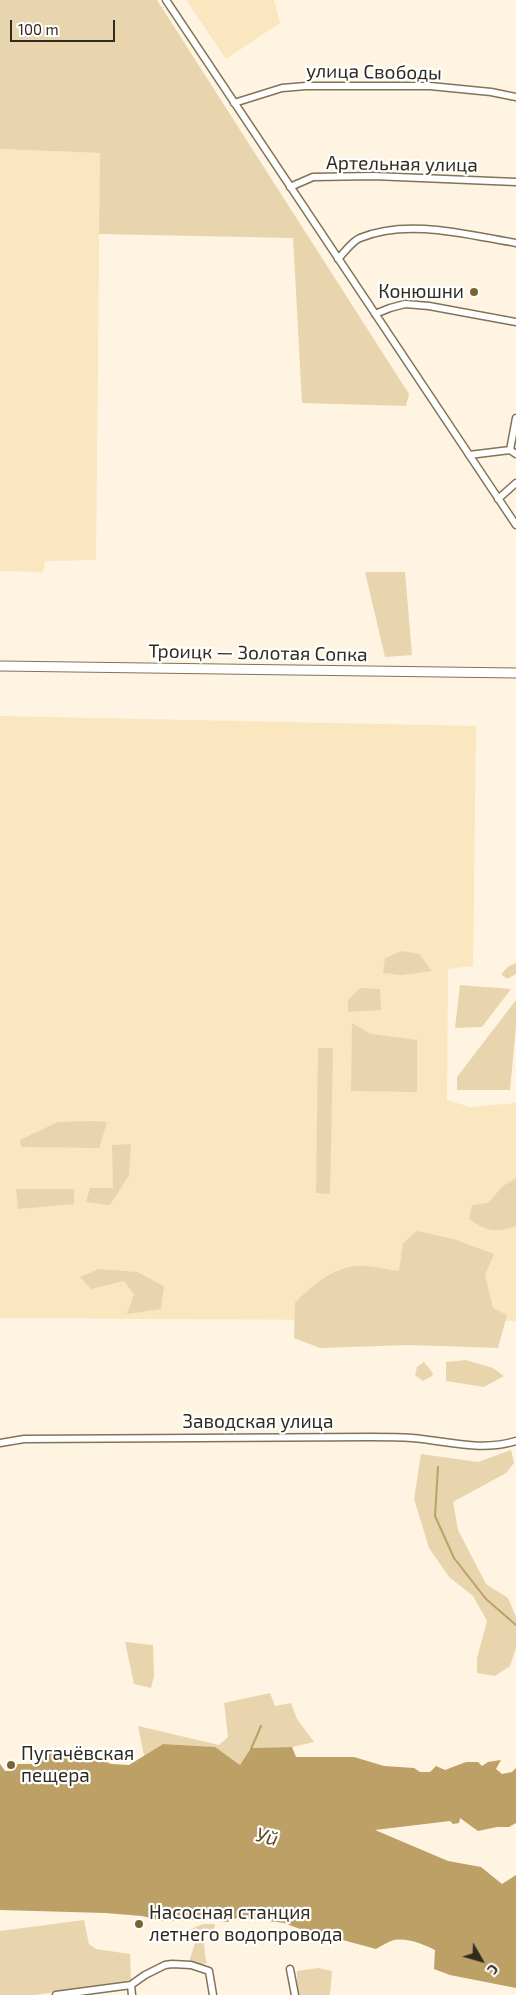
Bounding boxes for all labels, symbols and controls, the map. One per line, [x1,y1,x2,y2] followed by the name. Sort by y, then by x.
[12,10,118,42] scale bar
[18,20,59,38] text: 100 m
[306,59,442,85] street label: улица Свободы
[326,151,478,177] street label: Артельная улица
[378,281,464,303] place label: Конюшни
[468,286,480,298] marker: Конюшни
[148,640,368,666] street label: Троицк — Золотая Сопка
[183,1411,333,1433] street label: Заводская улица
[21,1743,134,1787] place label: Пугачёвская пещера
[5,1759,17,1771] marker: Пугачёвская пещера
[253,1823,281,1851] water label: Уй
[149,1902,343,1946] place label: Насосная станция летнего водопровода
[133,1918,145,1930] marker: Насосная станция летнего водопровода
[456,1935,506,1985] north arrow
[484,1961,502,1978] text: С

